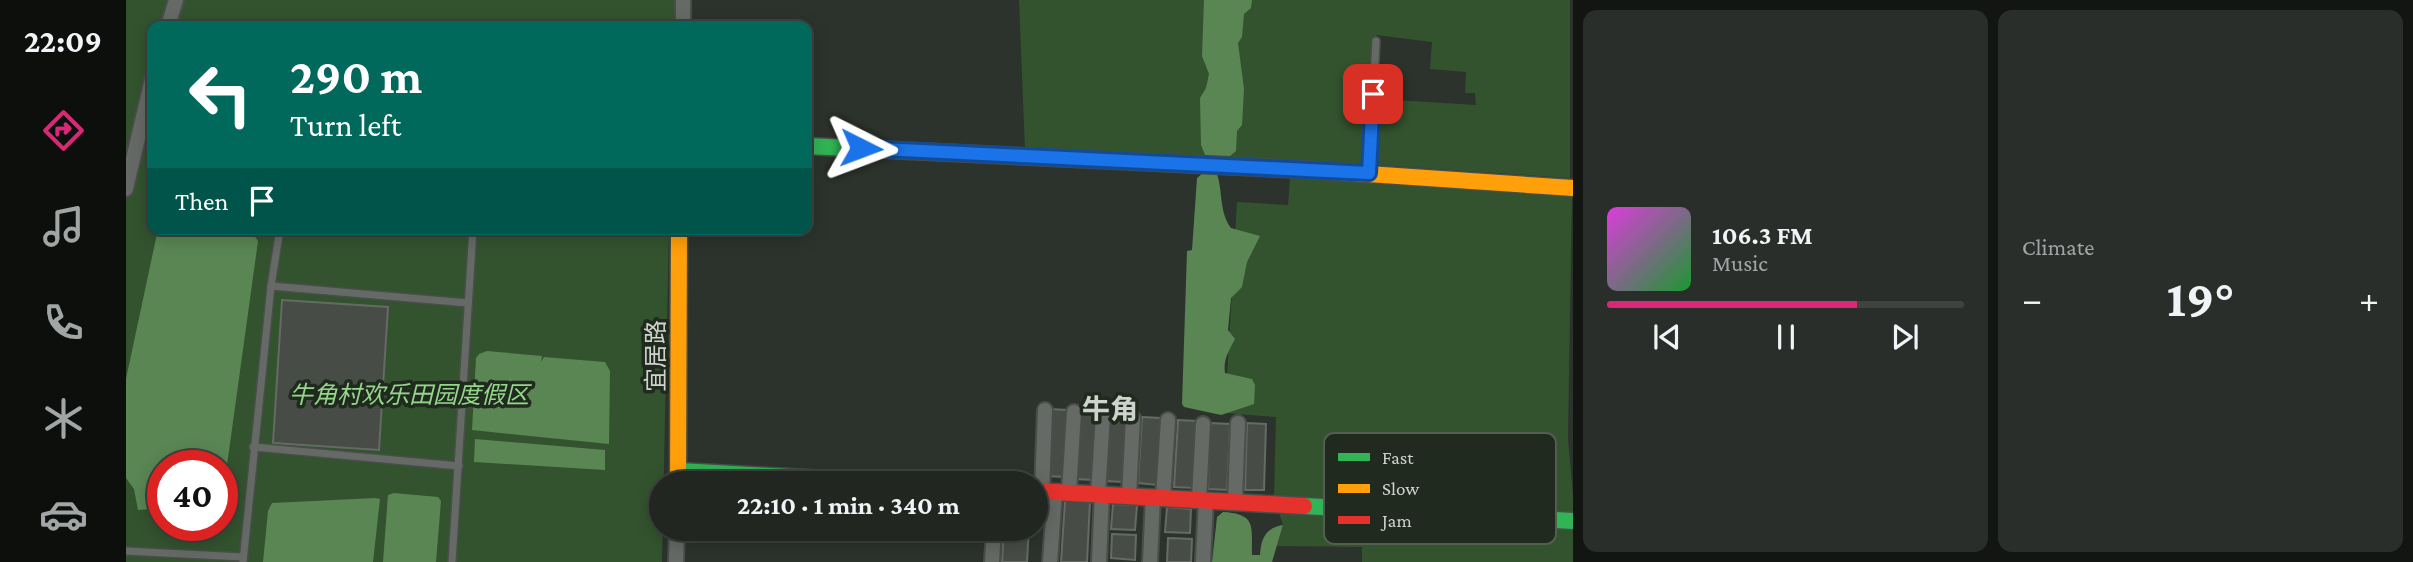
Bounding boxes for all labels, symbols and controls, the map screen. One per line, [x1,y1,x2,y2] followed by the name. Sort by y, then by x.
[24,23,102,59] text: 22:09
[175,49,266,140] icon: left
[290,49,422,104] text: 290 m
[1343,64,1403,124] pin
[1354,75,1392,113] icon: arrive
[39,106,88,155] icon: directions
[290,107,401,143] text: Turn left
[824,111,898,185] position arrow
[243,182,281,220] icon: arrive
[175,187,229,216] text: Then
[39,202,88,251] icon: music
[1712,221,1813,250] text: 106.3 FM
[2022,234,2094,260] text: Climate
[1712,250,1768,276] text: Music
[2166,269,2235,327] text: 19°
[2022,278,2042,320] text: −
[2359,278,2379,320] text: +
[39,298,88,347] icon: phone
[1648,318,1686,356] icon: previous
[1767,318,1805,356] icon: pause
[1886,318,1924,356] icon: next
[642,320,669,392] street label: 宜居路
[289,381,532,408] park label: 牛角村欢乐田园度假区
[39,394,88,443] icon: climate
[1082,394,1138,425] district label: 牛角
[1324,433,1556,544] legend
[1382,447,1414,468] text: Fast
[147,450,238,541] speed limit sign: 40
[1382,478,1419,499] text: Slow
[39,490,88,539] icon: car
[737,491,960,520] text: 22:10 · 1 min · 340 m
[1380,510,1412,531] text: Jam

